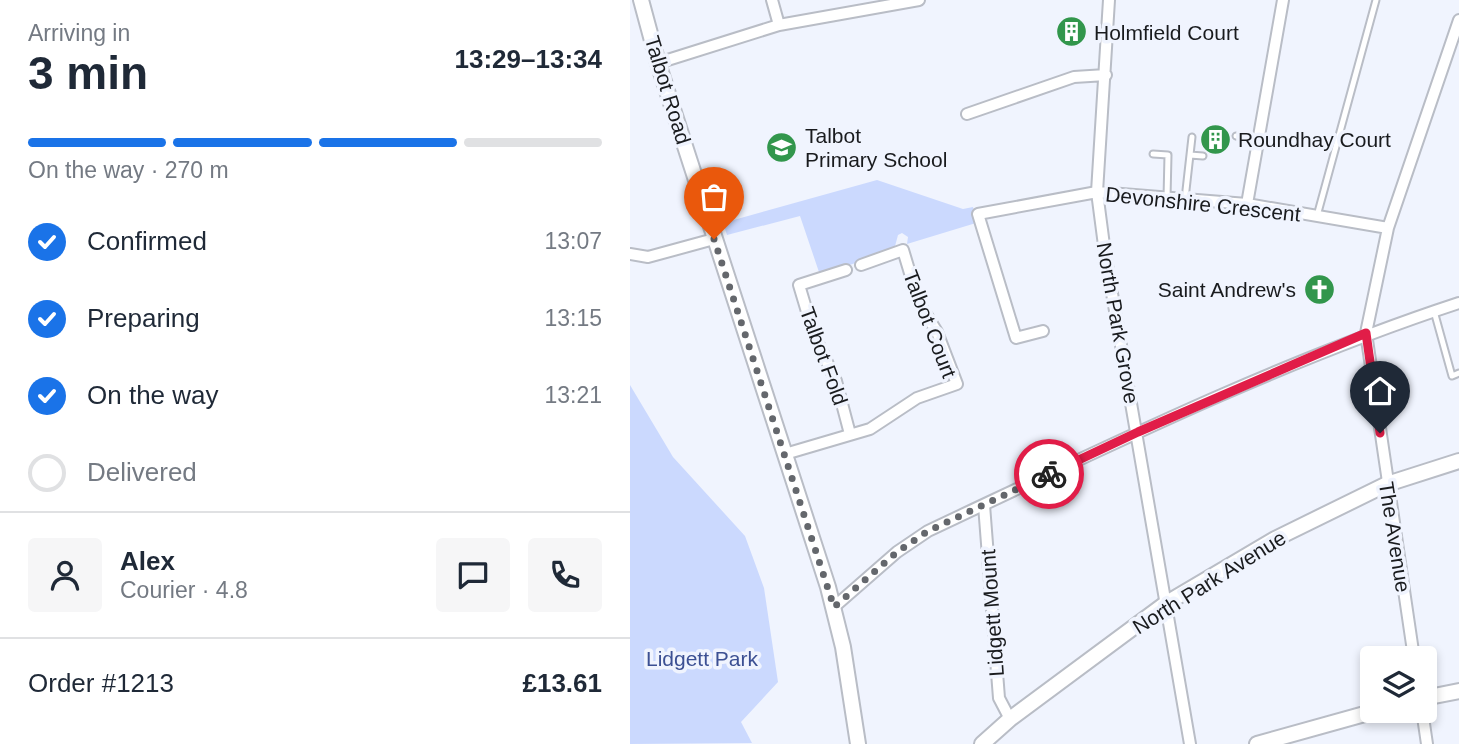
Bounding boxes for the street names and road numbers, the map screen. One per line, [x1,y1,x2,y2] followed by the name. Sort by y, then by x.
[641,33,695,147] street label: Talbot Road
[1104,182,1302,226] street label: Devonshire Crescent
[1092,241,1144,405] street label: North Park Grove
[899,267,961,381] street label: Talbot Court
[796,304,852,408] street label: Talbot Fold
[1375,480,1415,594] street label: The Avenue
[1128,526,1290,638] street label: North Park Avenue
[976,549,1008,677] street label: Lidgett Mount

